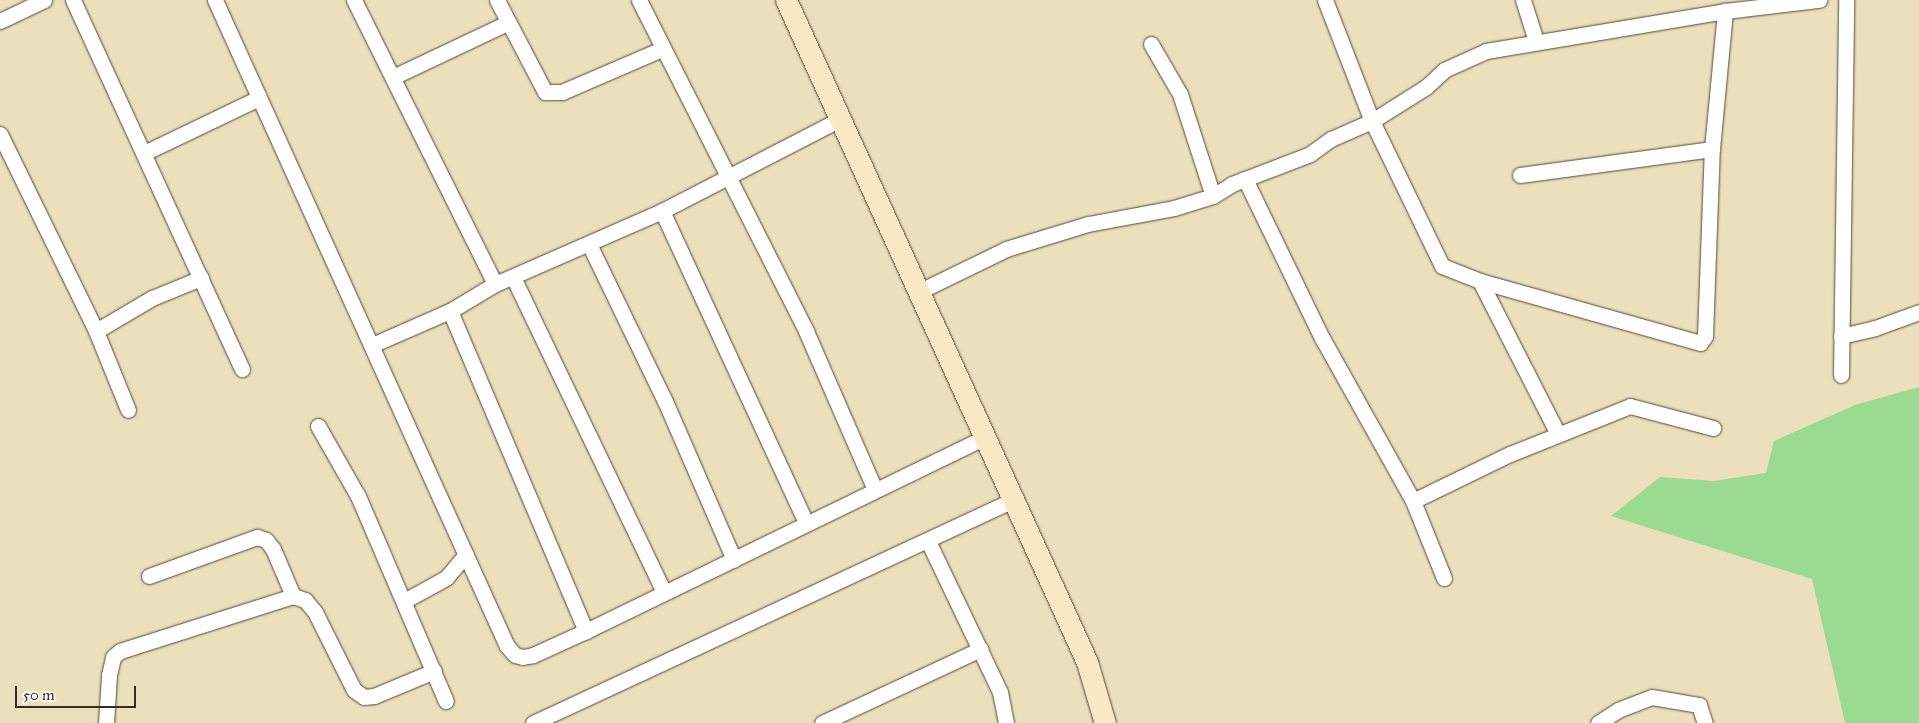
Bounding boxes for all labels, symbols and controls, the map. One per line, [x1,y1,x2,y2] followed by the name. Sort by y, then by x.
[18,676,139,708] scale bar
[23,686,55,704] text: 50 m

